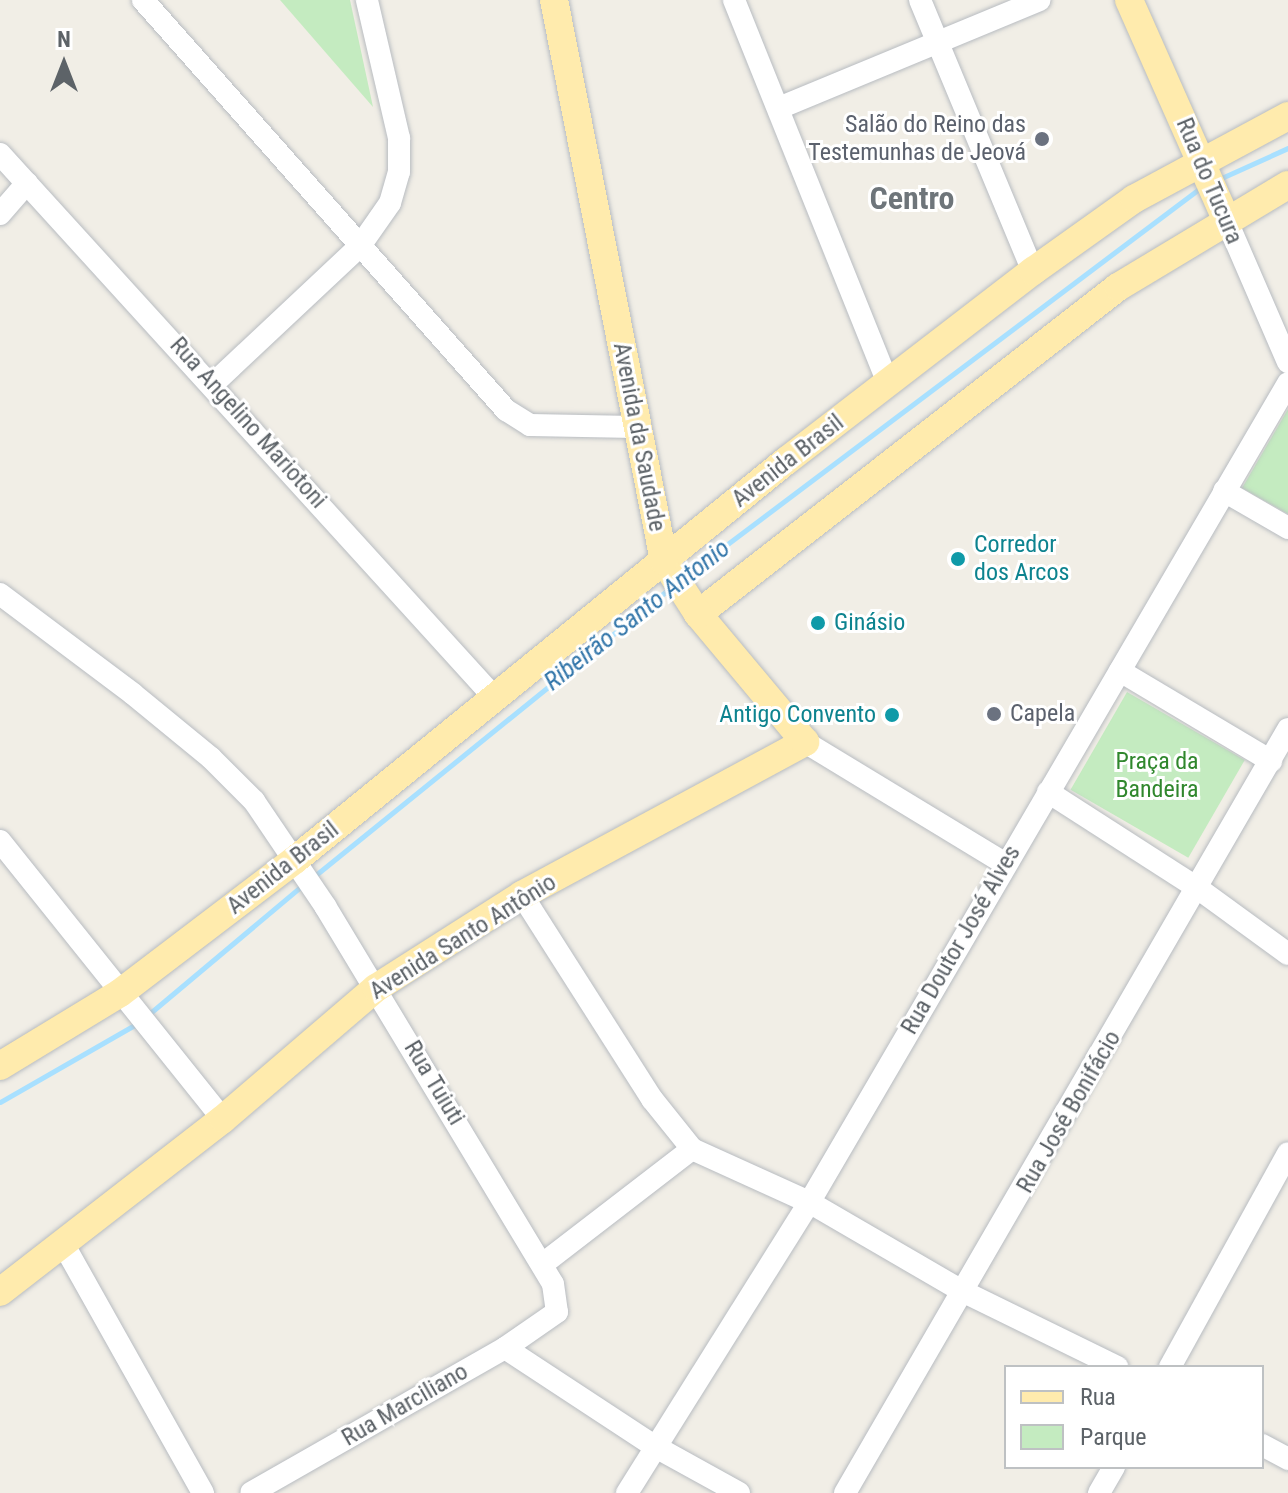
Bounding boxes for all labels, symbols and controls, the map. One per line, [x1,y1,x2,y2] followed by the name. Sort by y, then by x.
[24,24,104,104] north arrow
[57,27,71,52] text: N
[808,111,1026,167] place label: Salão do Reino das Testemunhas de Jeová
[1169,113,1249,249] street label: Rua do Tucura
[1033,130,1051,148] marker: Salão do Reino das Testemunhas de Jeová
[869,179,955,217] district label: Centro
[163,331,333,515] street label: Rua Angelino Mariotoni
[607,340,671,534] street label: Avenida da Saudade
[726,408,850,514] street label: Avenida Brasil
[974,531,1069,587] place label: Corredor dos Arcos
[538,533,736,697] water label: Ribeirão Santo Antonio
[949,550,967,568] marker: Corredor dos Arcos
[834,609,905,637] place label: Ginásio
[809,614,827,632] marker: Ginásio
[1010,700,1075,728] place label: Capela
[719,701,876,729] place label: Antigo Convento
[985,705,1003,723] marker: Capela
[883,706,901,724] marker: Antigo Convento
[1115,748,1199,804] park label: Praça da Bandeira
[221,815,345,921] street label: Avenida Brasil
[895,840,1027,1040] street label: Rua Doutor José Alves
[365,868,561,1006] street label: Avenida Santo Antônio
[1011,1026,1127,1198] street label: Rua José Bonifácio
[397,1035,471,1131] street label: Rua Tuiuti
[337,1357,473,1453] street label: Rua Marciliano
[1004,1365,1264,1469] legend
[1080,1383,1116,1411] text: Rua
[1080,1423,1147,1451] text: Parque

